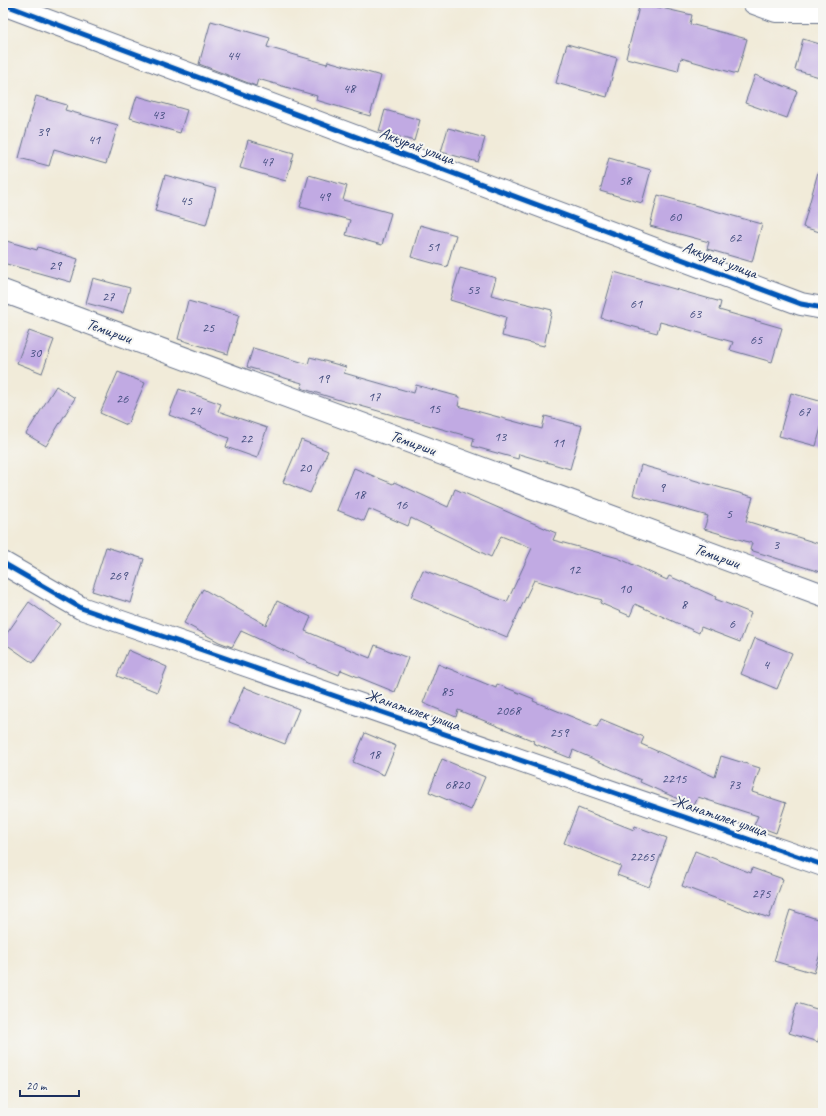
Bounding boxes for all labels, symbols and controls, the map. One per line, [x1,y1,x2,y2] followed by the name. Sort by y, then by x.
[227,47,241,64] house number: 44
[343,80,357,97] house number: 48
[152,106,166,123] house number: 43
[37,123,51,140] house number: 39
[377,123,458,170] street label: Аккурай улица
[88,131,101,148] house number: 41
[261,153,274,170] house number: 47
[619,172,633,189] house number: 58
[318,188,332,205] house number: 49
[180,192,193,209] house number: 45
[669,208,683,225] house number: 60
[729,229,743,246] house number: 62
[680,237,761,284] street label: Аккурай улица
[427,238,440,255] house number: 51
[49,257,63,274] house number: 29
[467,281,481,298] house number: 53
[102,288,115,305] house number: 27
[630,295,643,312] house number: 61
[689,305,703,322] house number: 63
[84,314,136,349] street label: Темирши
[202,319,215,336] house number: 25
[750,331,763,348] house number: 65
[29,344,43,361] house number: 30
[317,370,331,387] house number: 19
[368,388,381,405] house number: 17
[116,390,129,407] house number: 26
[428,400,441,417] house number: 15
[189,402,203,419] house number: 24
[798,403,811,420] house number: 67
[388,426,440,461] street label: Темирши
[494,428,508,445] house number: 13
[240,430,254,447] house number: 22
[552,434,565,451] house number: 11
[299,459,313,476] house number: 20
[659,479,667,496] house number: 9
[353,486,367,503] house number: 18
[395,496,408,513] house number: 16
[726,505,733,522] house number: 5
[773,536,781,553] house number: 3
[692,539,744,574] street label: Темирши
[568,561,582,578] house number: 12
[109,567,129,584] house number: 269
[619,580,633,597] house number: 10
[681,596,689,613] house number: 8
[729,615,736,632] house number: 6
[763,656,771,673] house number: 4
[441,683,454,700] house number: 85
[363,684,464,736] street label: Жанатилек улица
[495,702,522,719] house number: 2068
[550,724,570,741] house number: 259
[368,746,382,763] house number: 18
[661,770,687,787] house number: 2215
[444,776,471,793] house number: 6820
[728,776,742,793] house number: 73
[670,790,771,842] street label: Жанатилек улица
[629,848,655,865] house number: 2265
[752,885,771,902] house number: 275
[20,1072,79,1098] scale bar
[26,1078,48,1094] text: 20 m

